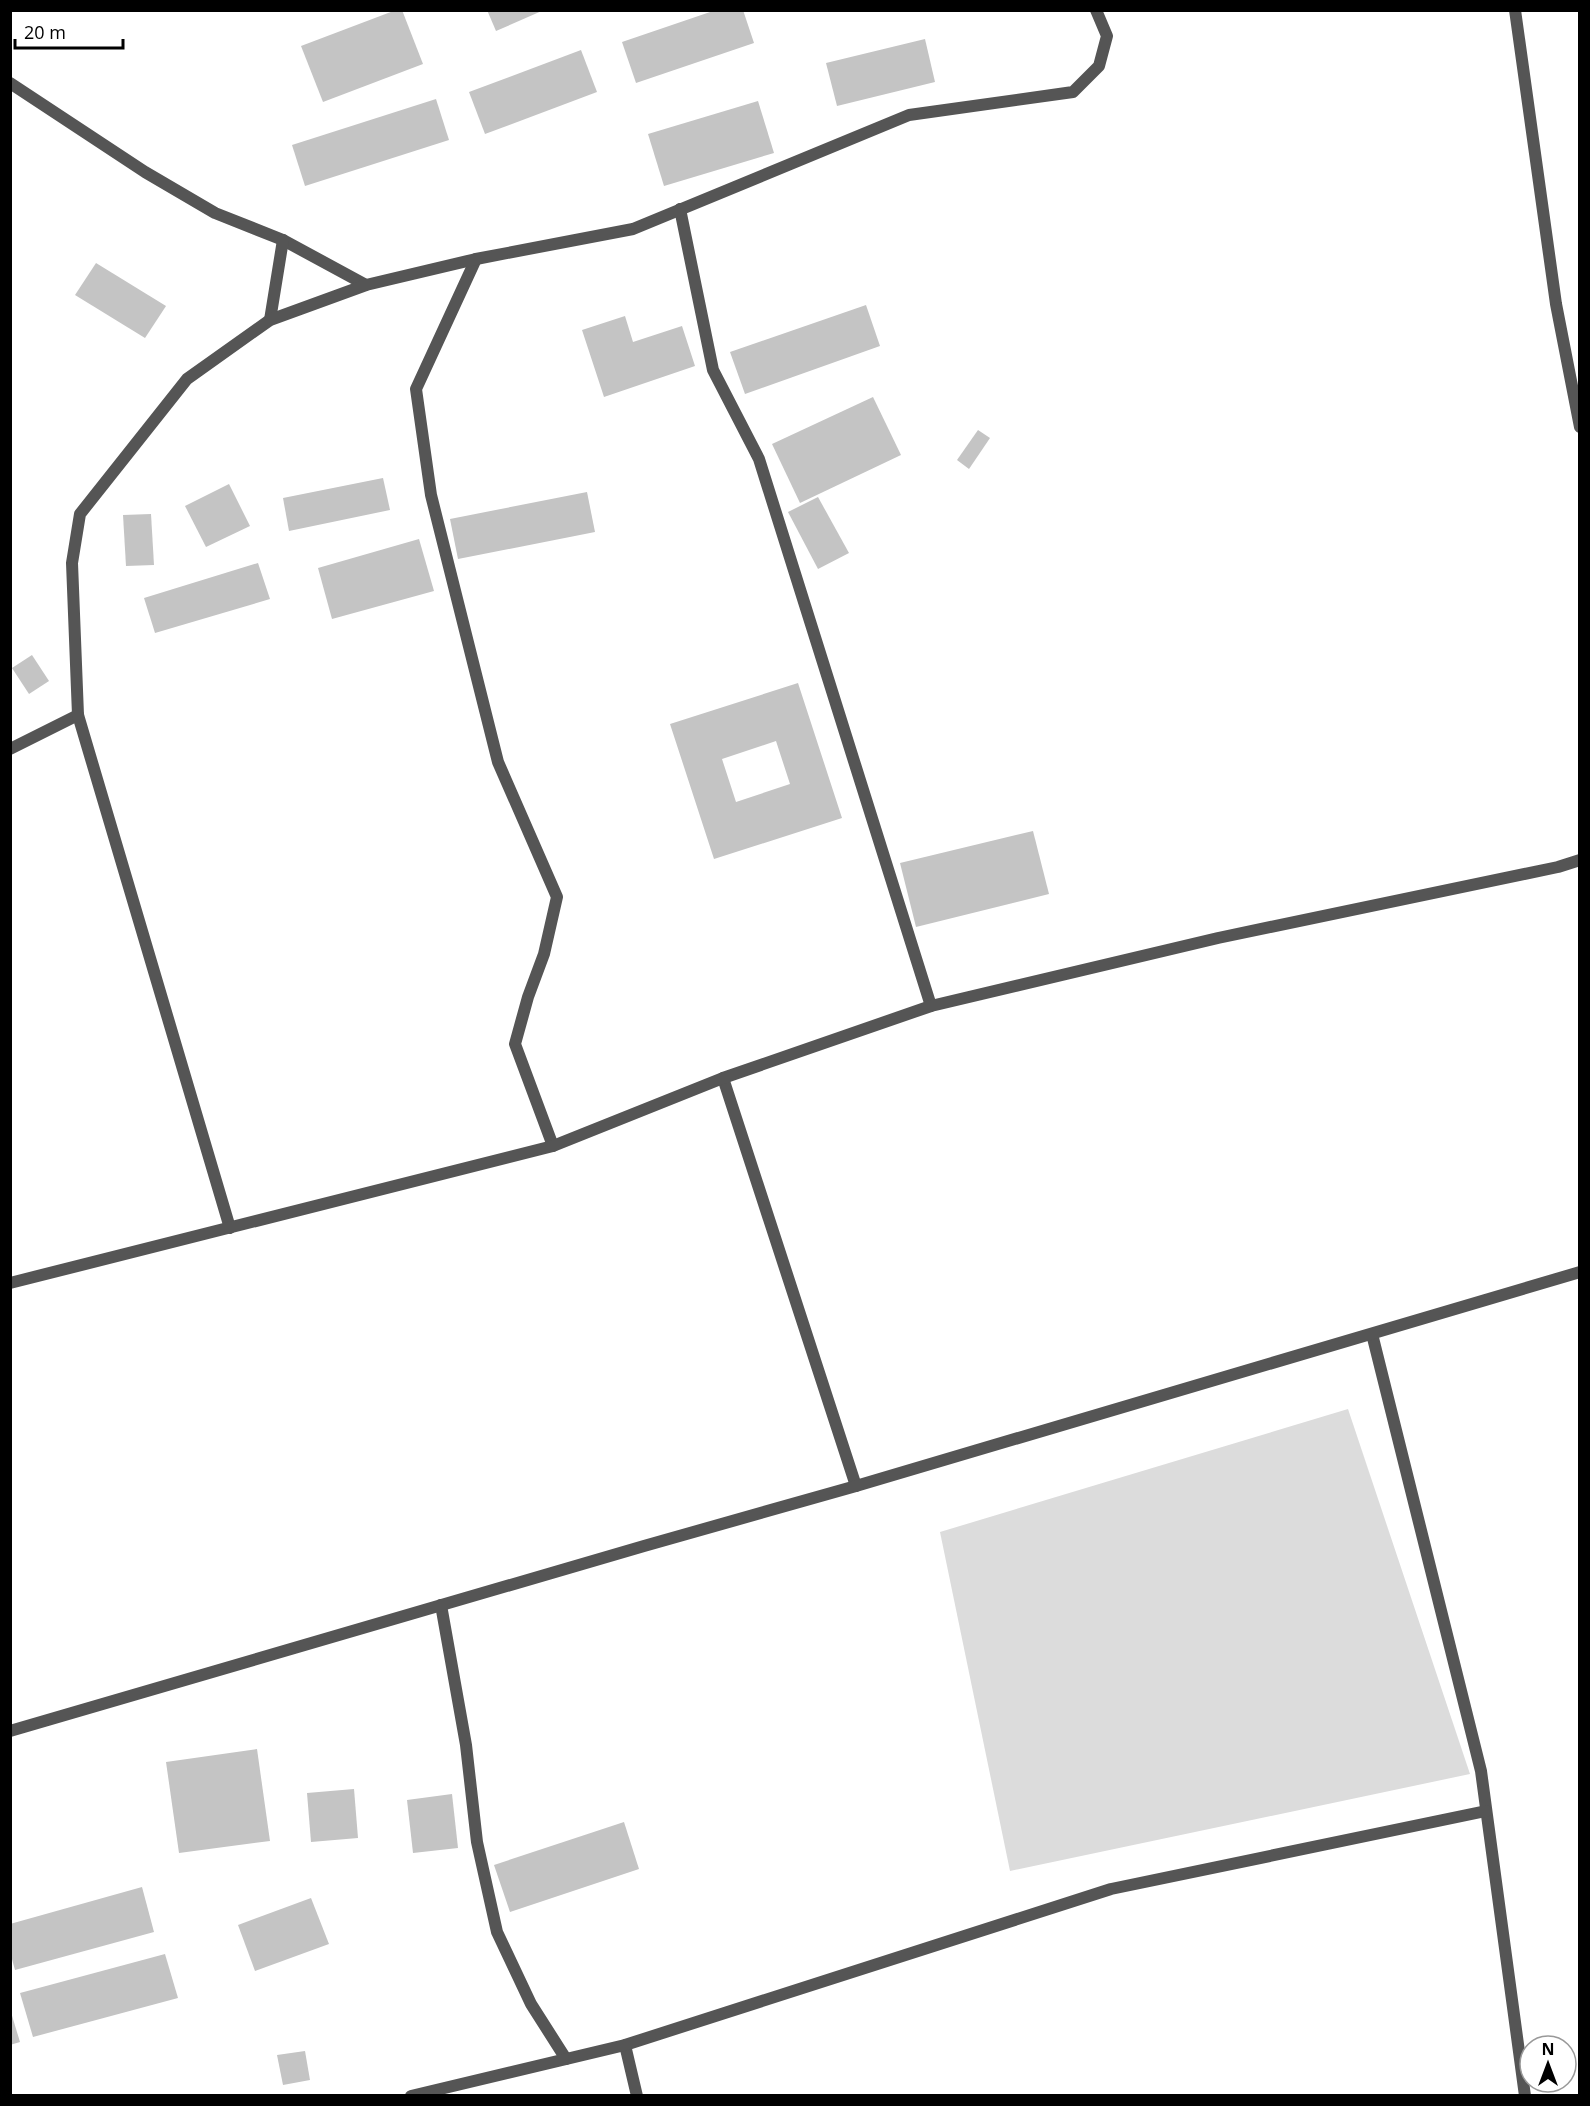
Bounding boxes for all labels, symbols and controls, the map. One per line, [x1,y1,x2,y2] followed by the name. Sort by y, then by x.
[15,12,123,50] scale bar
[24,20,66,44] text: 20 m
[1518,2034,1578,2094] north arrow
[1541,2038,1555,2060] text: N

